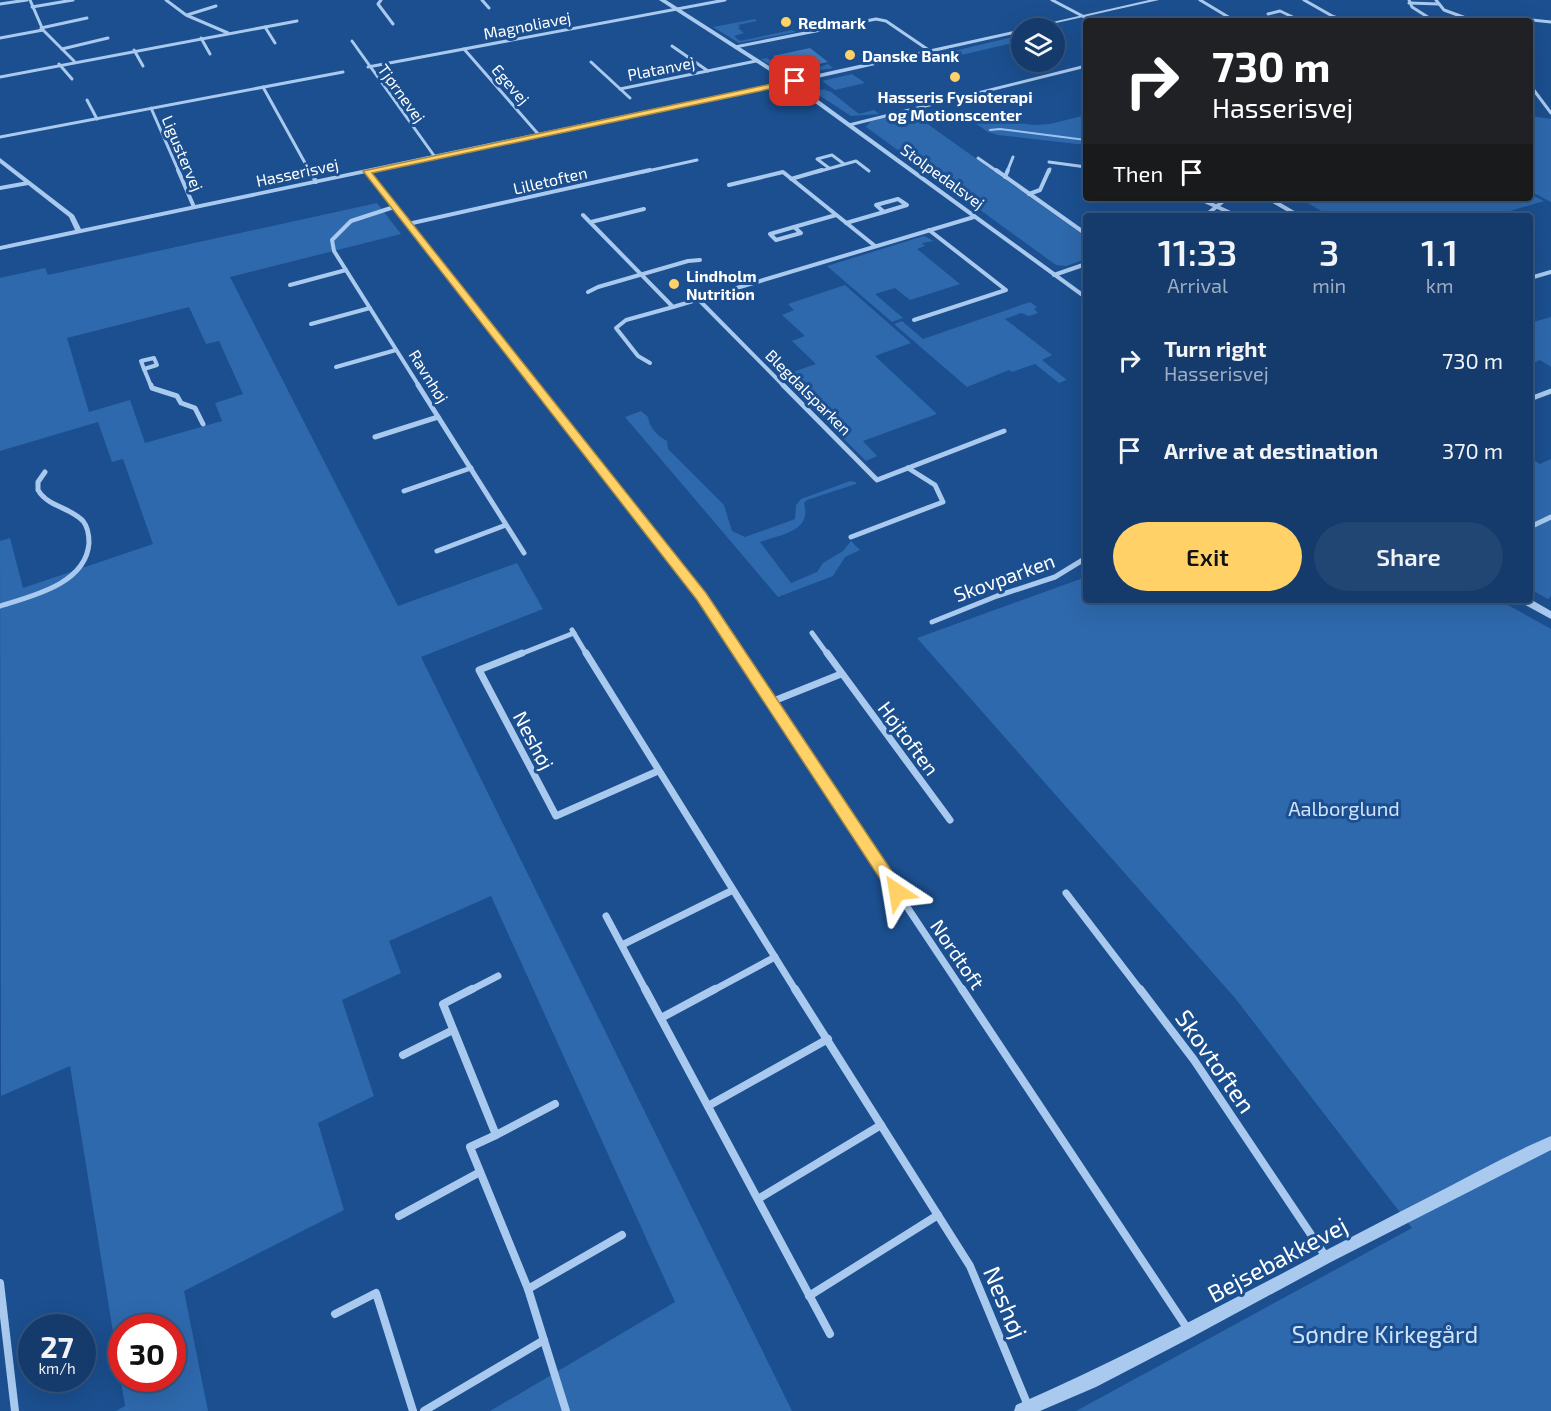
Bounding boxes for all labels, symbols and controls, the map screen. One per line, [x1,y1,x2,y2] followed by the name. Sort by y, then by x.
[482,7,572,44] street label: Magnoliavej
[798,13,866,32] place label: Redmark
[779,15,793,29] marker: Redmark
[1011,18,1065,72] map controls
[1011,18,1065,72] button: layers
[1212,40,1331,90] text: 730 m
[1113,42,1191,120] icon: right
[862,46,959,65] place label: Danske Bank
[843,48,857,62] marker: Danske Bank
[626,52,696,85] street label: Platanvej
[769,55,820,106] pin
[374,60,430,127] street label: Tjørnevej
[488,60,534,109] street label: Egevej
[778,64,811,97] icon: arrive
[948,70,962,84] marker: Hasseris Fysioterapi og Motionscenter
[877,87,1033,124] place label: Hasseris Fysioterapi og Motionscenter
[1212,91,1353,123] text: Hasserisvej
[158,112,207,194] street label: Ligustervej
[897,139,988,213] street label: Stolpedalsvej
[254,154,340,191] street label: Hasserisvej
[1175,156,1208,189] icon: arrive
[1113,160,1163,186] text: Then
[511,162,589,198] street label: Lilletoften
[1158,230,1237,273] text: 11:33
[1319,230,1339,273] text: 3
[1421,230,1458,273] text: 1.1
[686,266,757,303] place label: Lindholm Nutrition
[1167,273,1228,297] text: Arrival
[1312,273,1346,297] text: min
[1426,273,1453,297] text: km
[667,277,681,291] marker: Lindholm Nutrition
[1164,335,1266,361] text: Turn right
[1113,344,1146,377] icon: right
[762,345,856,439] street label: Blegdalsparken
[405,346,453,407] street label: Ravnhøj
[1442,347,1503,373] text: 730 m
[1164,361,1269,385] text: Hasserisvej
[1113,434,1146,467] icon: arrive
[1164,437,1378,463] text: Arrive at destination
[1442,437,1503,463] text: 370 m
[1113,522,1302,591] button: Exit
[1314,522,1503,591] button: Share
[950,548,1058,606] street label: Skovparken
[873,696,945,780] street label: Højtoften
[509,707,559,773] street label: Neshøj
[1288,796,1400,820] park label: Aalborglund
[865,860,929,924] position arrow
[926,915,990,994] street label: Nordtoft
[1170,1004,1262,1118] street label: Skovtoften
[1202,1210,1352,1308] street label: Bejsebakkevej
[978,1262,1034,1342] street label: Neshøj
[108,1314,186,1392] speed limit sign: 30
[1292,1319,1478,1348] park label: Søndre Kirkegård
[40,1328,74,1364] text: 27
[38,1359,76,1377] text: km/h

